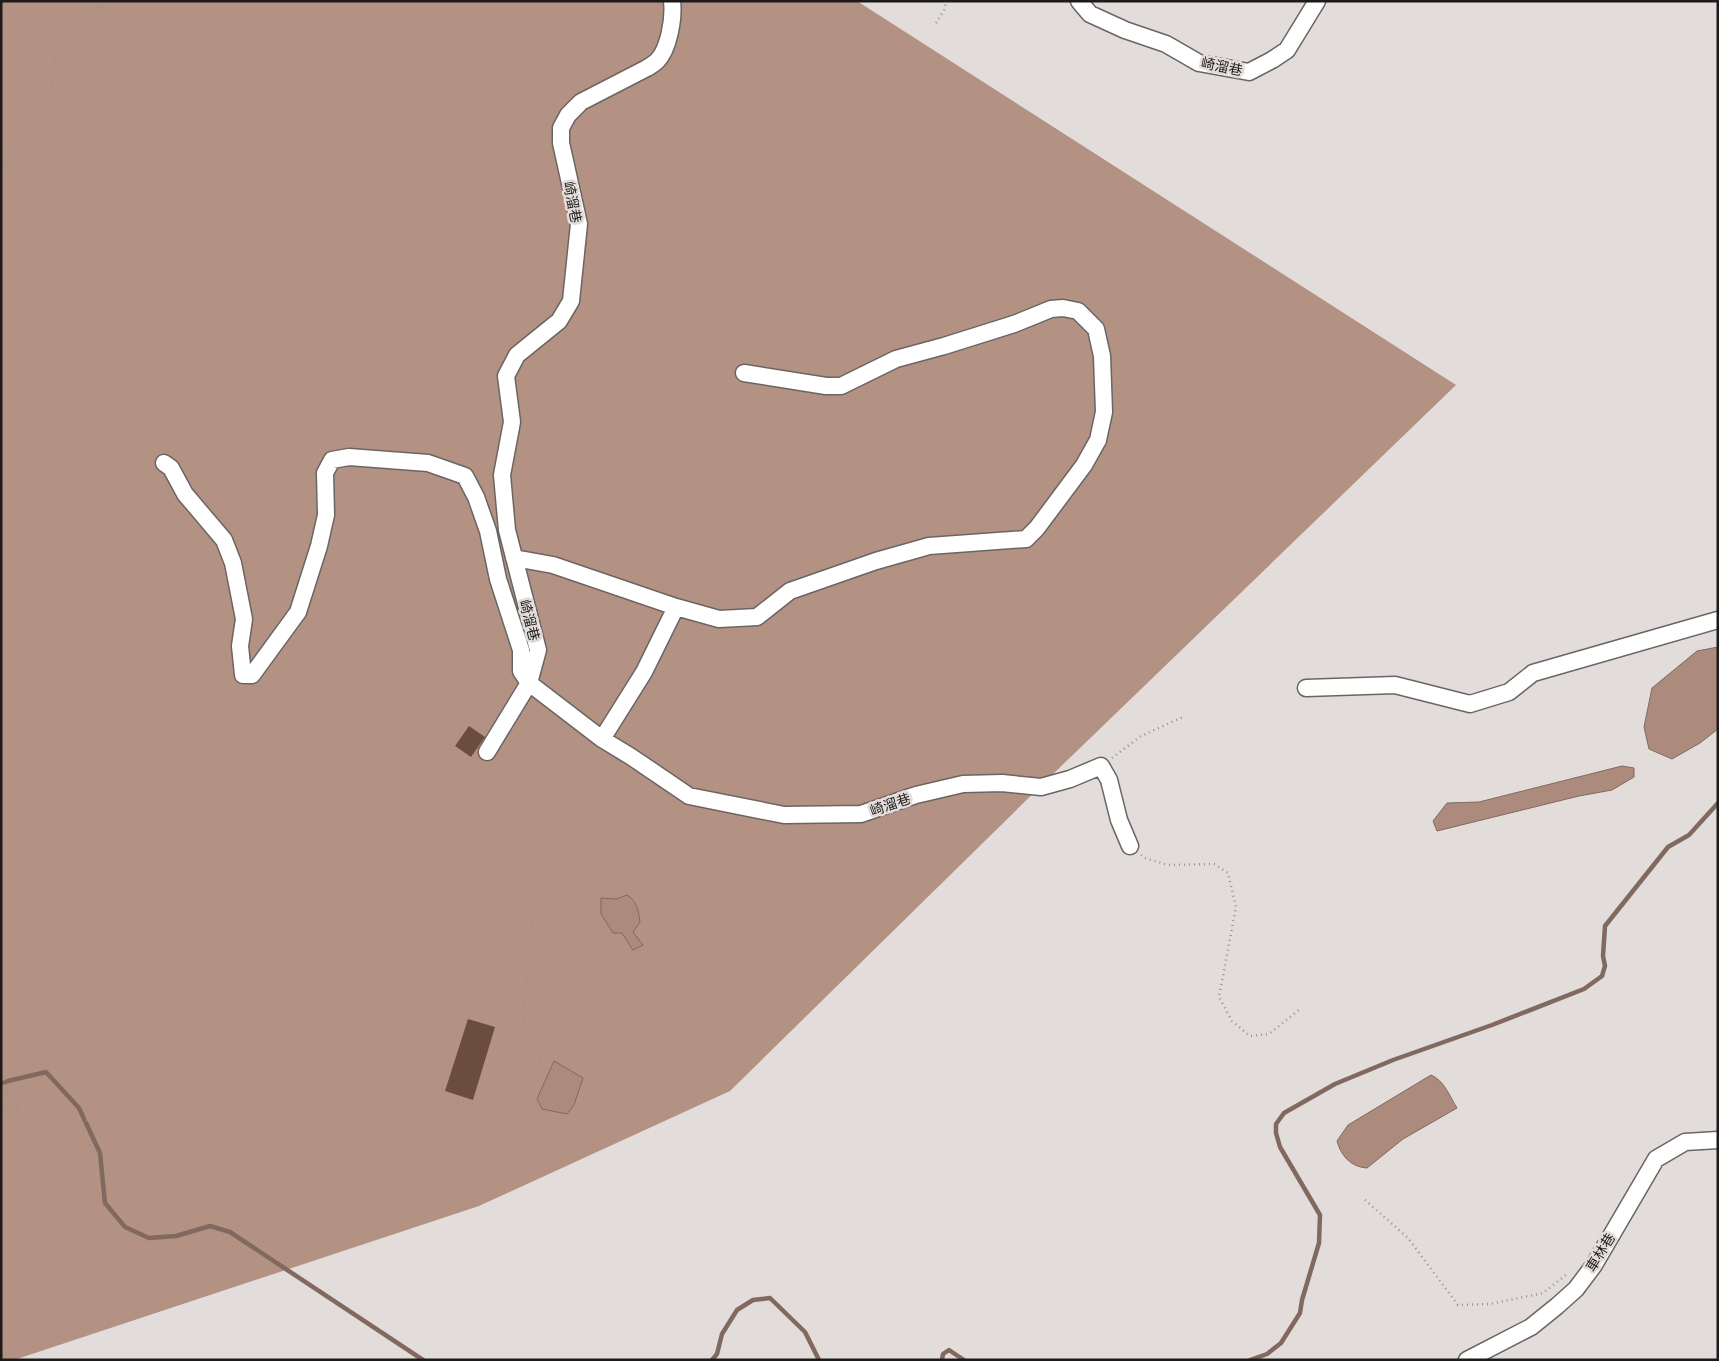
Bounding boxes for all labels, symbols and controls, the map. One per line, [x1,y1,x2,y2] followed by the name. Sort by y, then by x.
[1200,53,1244,79] street label: 崎溜巷
[561,180,585,224] street label: 崎溜巷
[516,598,544,642] street label: 崎溜巷
[867,789,913,819] street label: 崎溜巷
[1582,1230,1618,1274] street label: 車林巷

